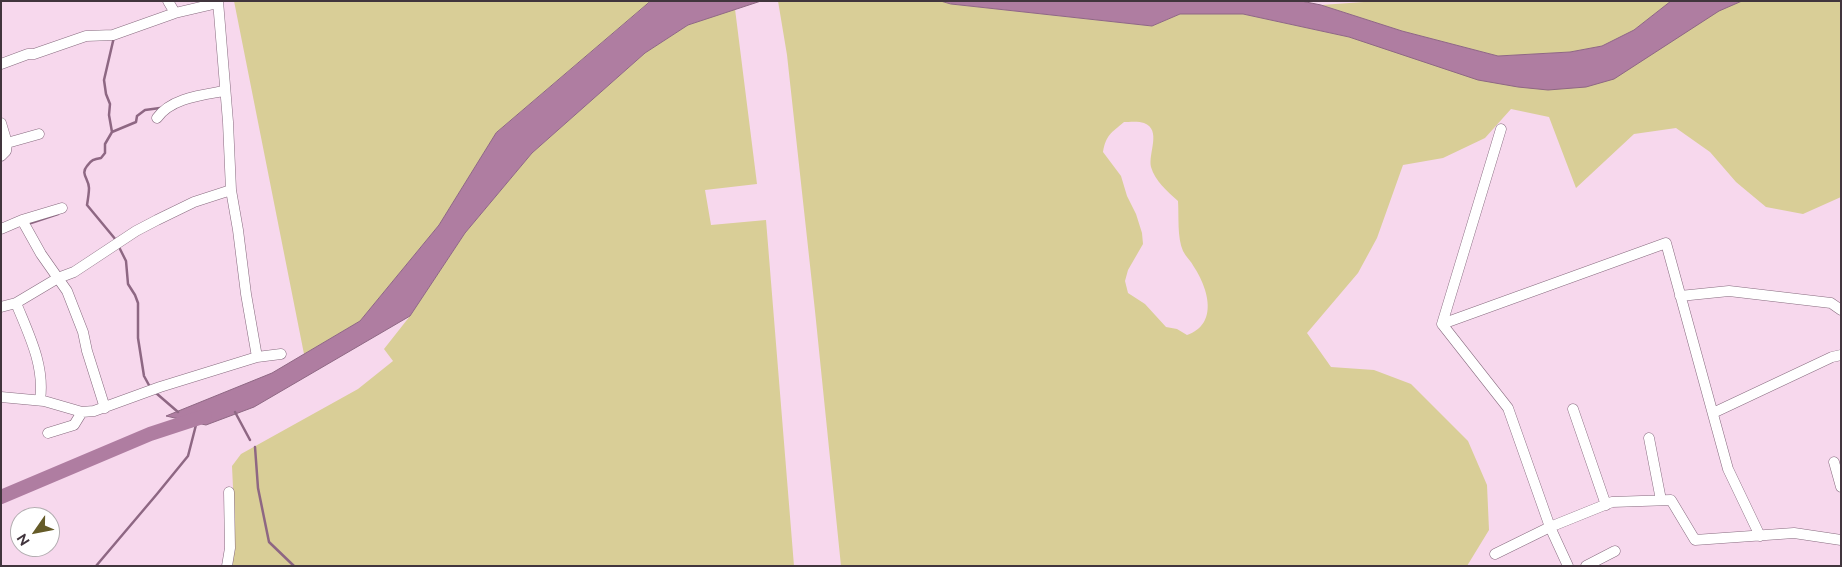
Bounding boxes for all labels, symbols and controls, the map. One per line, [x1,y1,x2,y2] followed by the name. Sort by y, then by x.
[10,507,60,557] north arrow
[14,531,33,548] text: N

